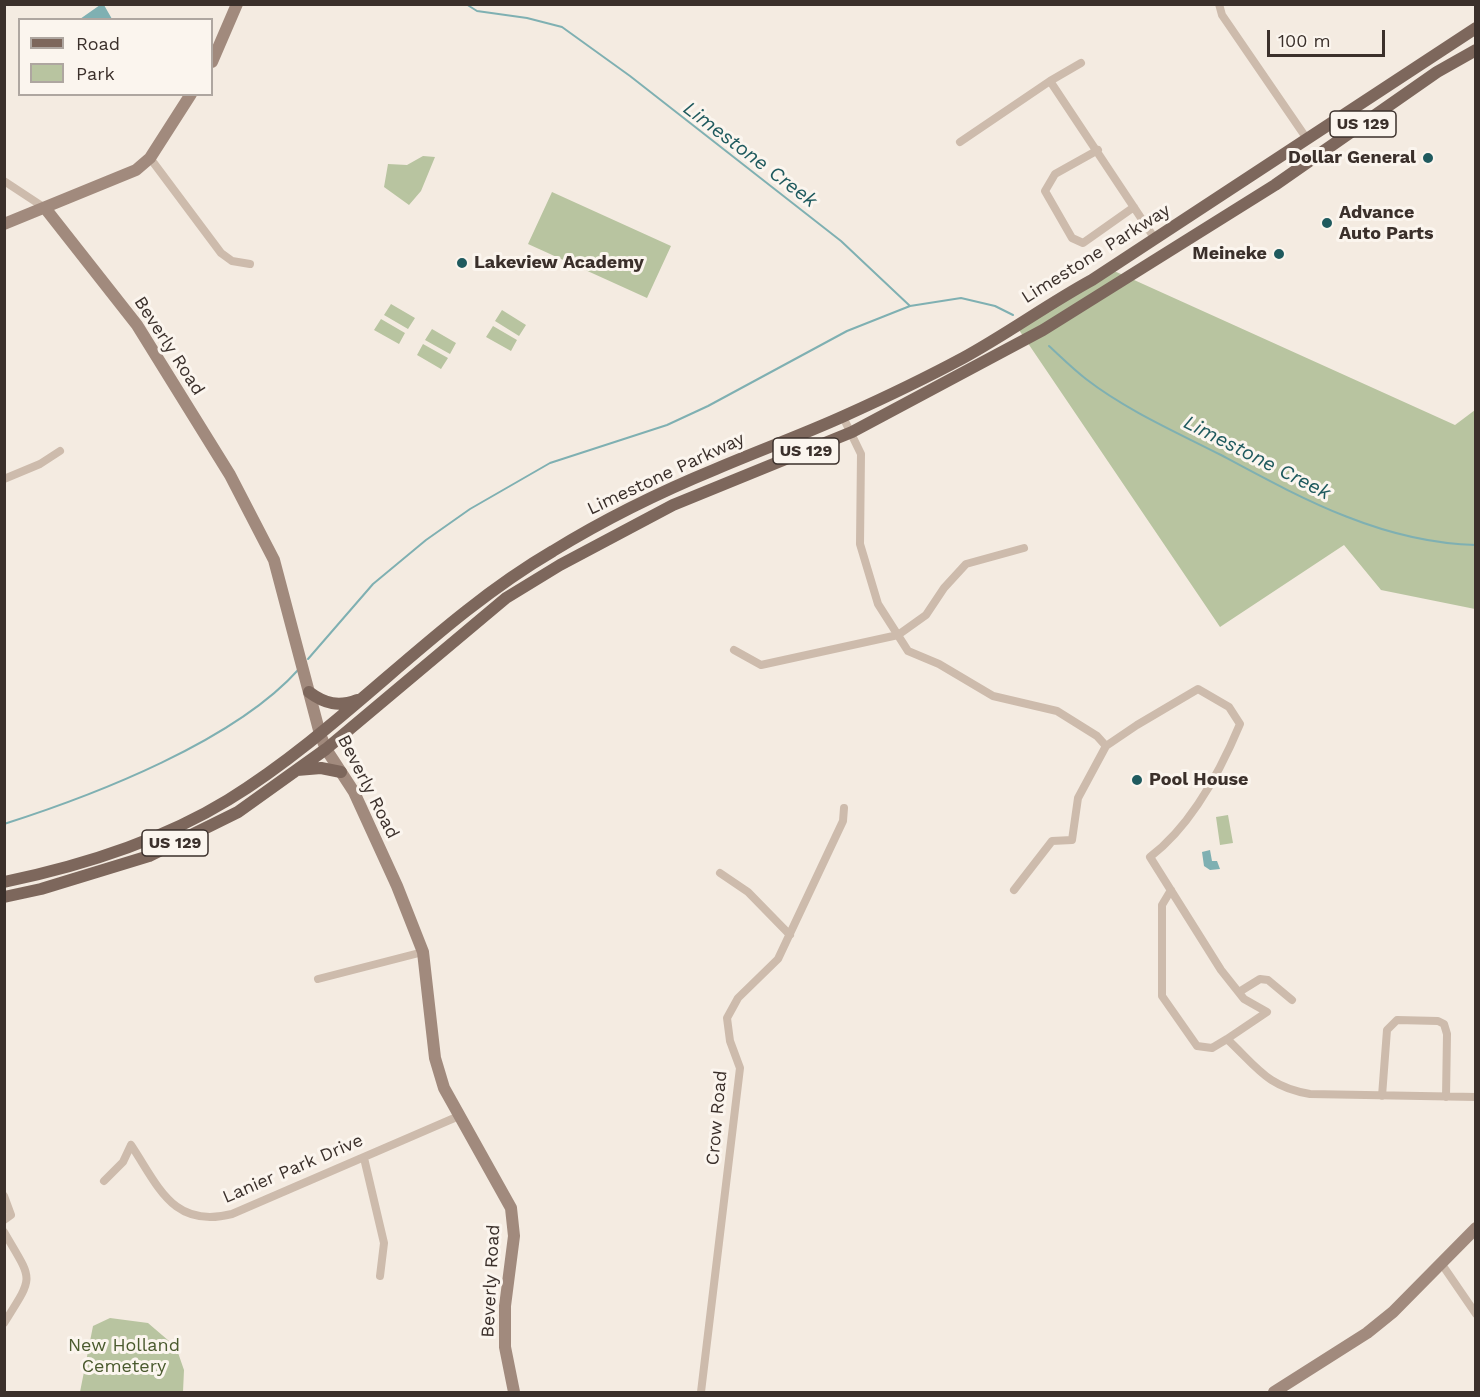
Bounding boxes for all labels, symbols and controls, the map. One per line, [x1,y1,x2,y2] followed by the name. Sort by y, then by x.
[18,18,213,96] legend
[1270,18,1388,56] scale bar
[1278,30,1331,51] text: 100 m
[76,33,120,54] text: Road
[76,63,115,84] text: Park
[678,97,822,213] water label: Limestone Creek
[1330,111,1396,137] road number: US 129
[1288,147,1416,169] place label: Dollar General
[1421,151,1435,165] marker: Dollar General
[1018,200,1174,308] street label: Limestone Parkway
[1339,202,1433,244] place label: Advance Auto Parts
[1320,216,1334,230] marker: Advance Auto Parts
[1192,243,1267,265] place label: Meineke
[1272,247,1286,261] marker: Meineke
[474,252,644,274] place label: Lakeview Academy
[455,256,469,270] marker: Lakeview Academy
[129,293,209,399] street label: Beverly Road
[1180,411,1334,505] water label: Limestone Creek
[584,428,748,520] street label: Limestone Parkway
[773,438,839,464] road number: US 129
[333,732,403,842] street label: Beverly Road
[1149,769,1249,791] place label: Pool House
[1130,773,1144,787] marker: Pool House
[142,830,208,856] road number: US 129
[702,1070,732,1166] street label: Crow Road
[220,1130,366,1208] street label: Lanier Park Drive
[477,1224,505,1338] street label: Beverly Road
[68,1335,180,1378] park label: New Holland Cemetery

